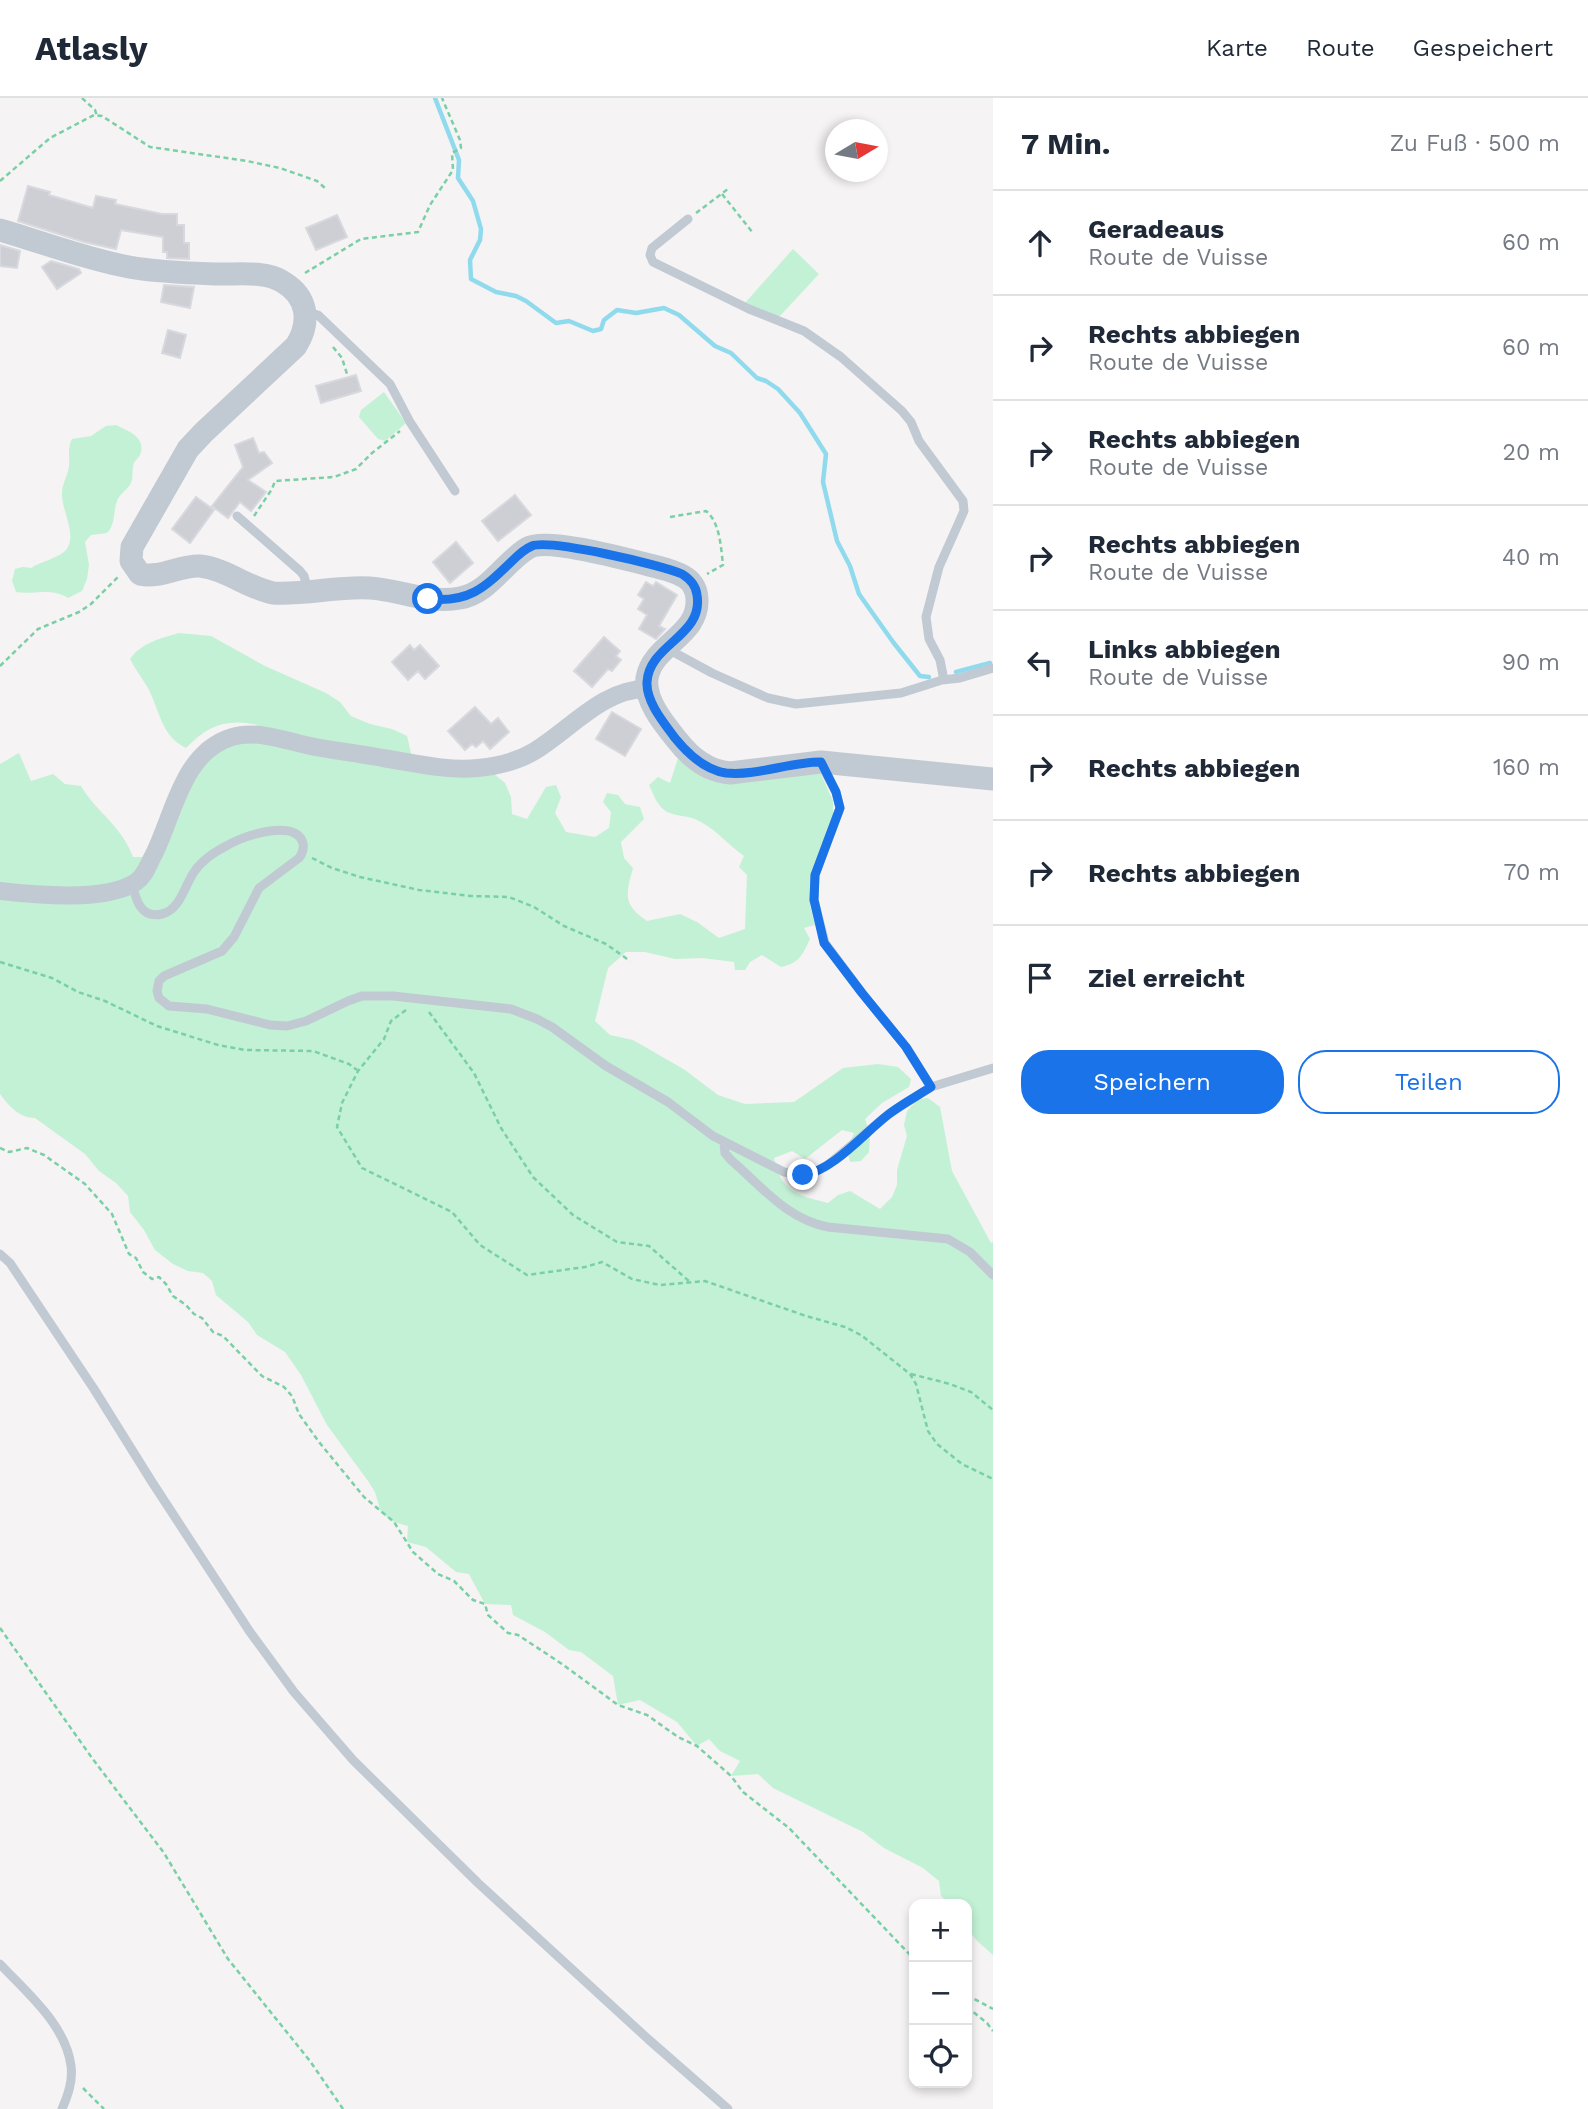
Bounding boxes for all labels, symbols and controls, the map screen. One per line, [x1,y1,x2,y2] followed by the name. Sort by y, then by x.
[35,29,147,68] text: Atlasly
[1206,34,1268,62] text: Karte
[1306,34,1375,62] text: Route
[1413,34,1553,62] text: Gespeichert
[825,119,888,182] north arrow
[1021,126,1110,161] text: 7 Min.
[1390,130,1560,157] text: Zu Fuß · 500 m
[1088,214,1224,244] text: Geradeaus
[1021,224,1059,262] icon: ahead
[1502,229,1560,256] text: 60 m
[1088,244,1268,271] text: Route de Vuisse
[1088,319,1300,349] text: Rechts abbiegen
[1021,329,1059,367] icon: right
[1502,334,1560,361] text: 60 m
[1088,349,1268,376] text: Route de Vuisse
[1088,424,1300,454] text: Rechts abbiegen
[1021,434,1059,472] icon: right
[1503,439,1560,466] text: 20 m
[1088,454,1268,481] text: Route de Vuisse
[1088,529,1300,559] text: Rechts abbiegen
[1021,539,1059,577] icon: right
[1502,544,1560,571] text: 40 m
[1088,559,1268,586] text: Route de Vuisse
[412,583,443,614] route start
[1088,634,1281,664] text: Links abbiegen
[1021,644,1059,682] icon: left
[1502,649,1560,676] text: 90 m
[1088,664,1268,691] text: Route de Vuisse
[1021,749,1059,787] icon: right
[1088,753,1300,783] text: Rechts abbiegen
[1493,754,1560,781] text: 160 m
[1021,854,1059,892] icon: right
[1088,858,1300,888] text: Rechts abbiegen
[1503,859,1560,886] text: 70 m
[1021,959,1059,997] icon: arrive
[1088,963,1245,993] text: Ziel erreicht
[1021,1050,1284,1114] button: Speichern
[1298,1050,1560,1114] button: Teilen
[787,1159,818,1190] route end
[909,1899,972,2088] map controls
[909,1899,972,1962] button: +
[909,1962,972,2025] button: −
[909,2025,972,2088] button: locate

